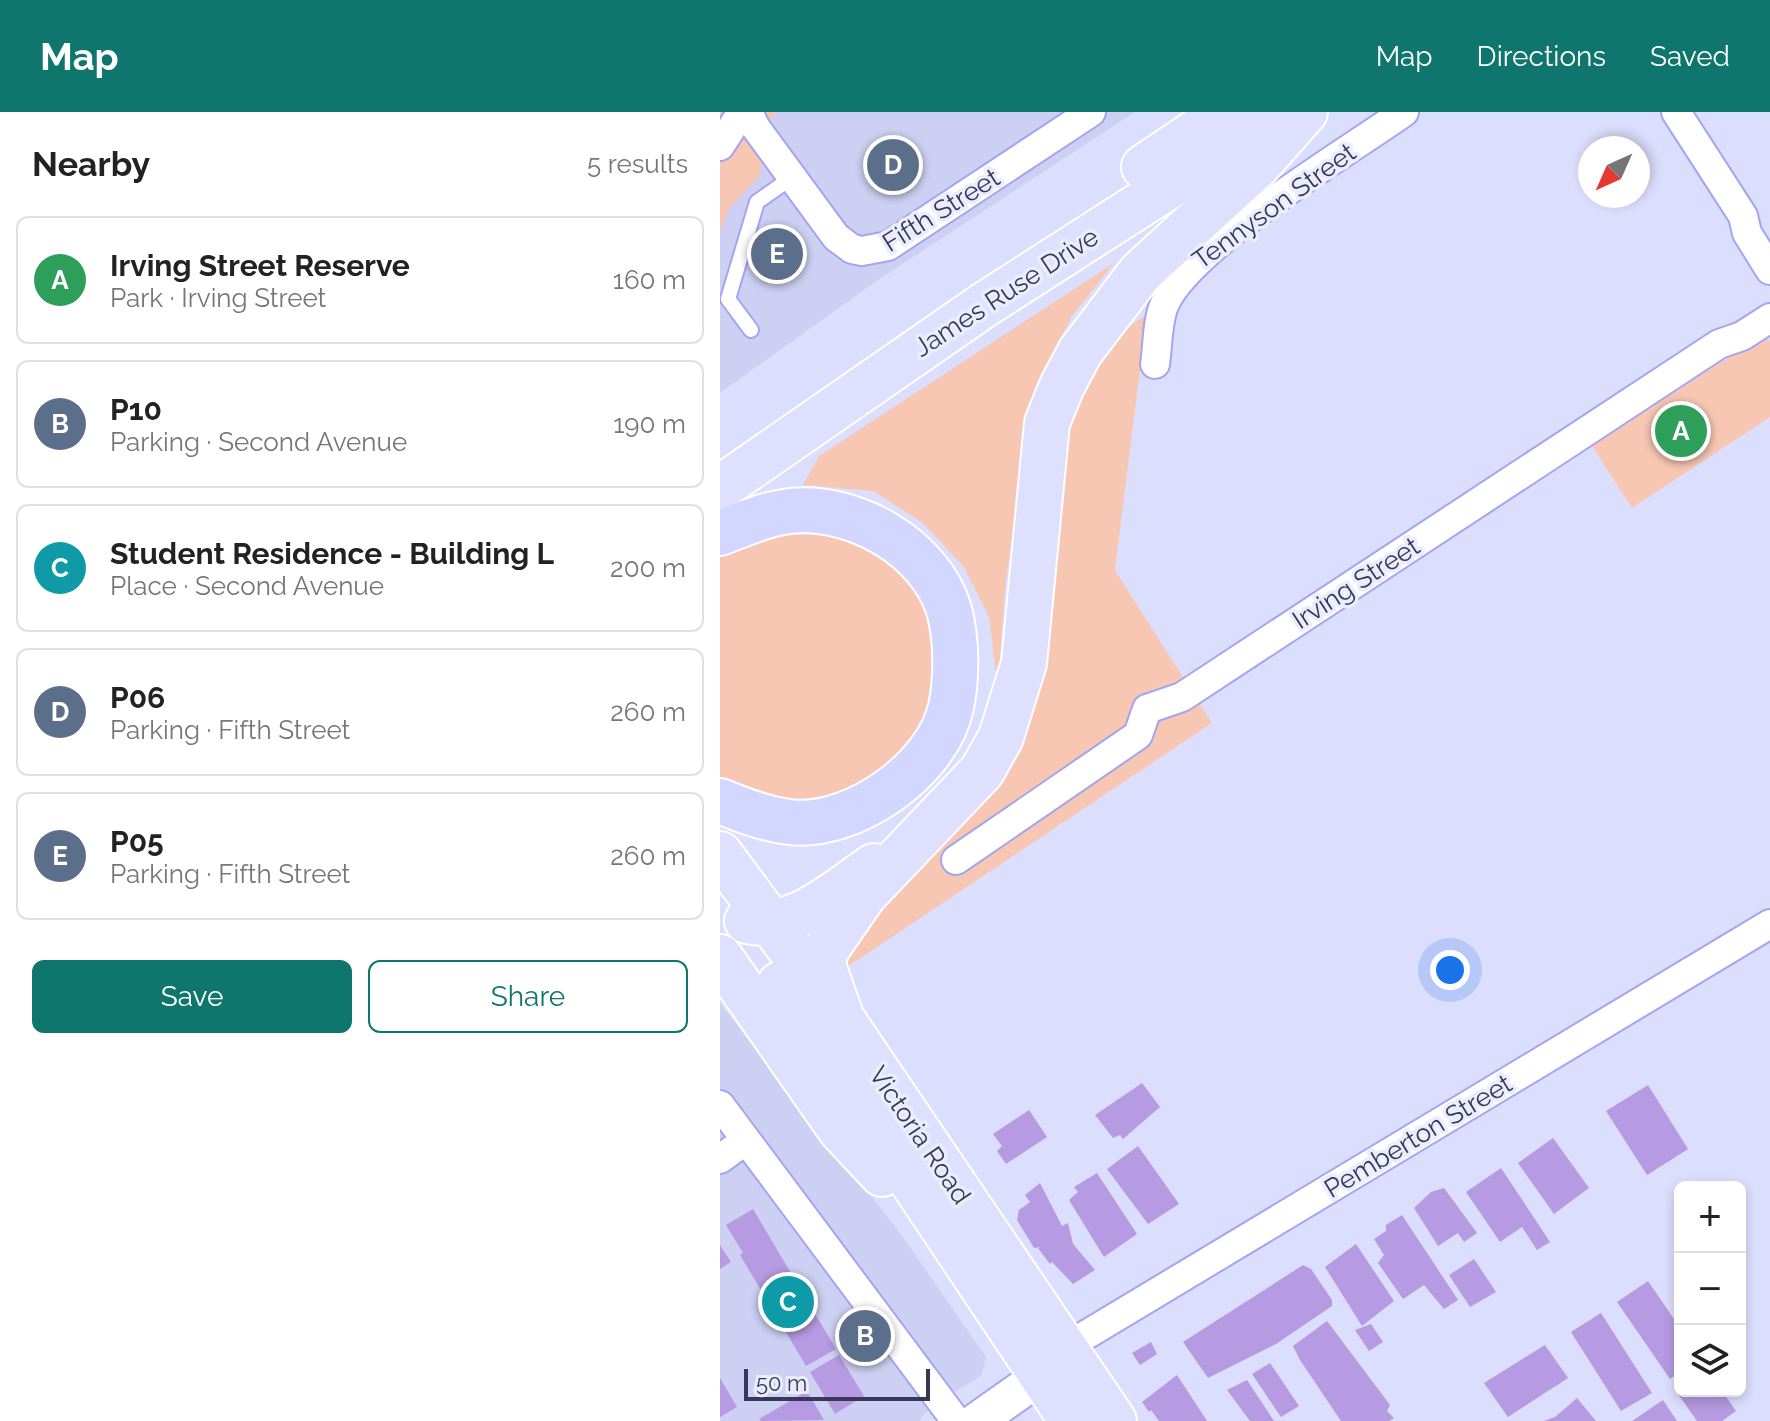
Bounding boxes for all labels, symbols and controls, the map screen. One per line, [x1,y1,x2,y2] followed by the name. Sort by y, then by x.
[40,34,119,79] text: Map
[1376,40,1433,73] text: Map
[1477,40,1606,73] text: Directions
[1650,40,1730,73] text: Saved
[867,135,919,195] pin: D
[1578,136,1650,208] north arrow
[1187,137,1361,275] street label: Tennyson Street
[32,144,150,184] text: Nearby
[587,149,688,179] text: 5 results
[877,162,1005,258] street label: Fifth Street
[908,221,1104,363] street label: James Ruse Drive
[751,224,803,284] pin: E
[110,248,410,283] text: Irving Street Reserve
[51,265,69,295] text: A
[613,265,686,295] text: 160 m
[110,283,326,313] text: Park · Irving Street
[110,392,162,427] text: P10
[1655,401,1707,461] pin: A
[51,409,69,439] text: B
[613,409,686,439] text: 190 m
[110,427,407,457] text: Parking · Second Avenue
[1287,531,1425,635] street label: Irving Street
[110,536,554,571] text: Student Residence - Building L
[51,553,69,583] text: C
[610,553,686,583] text: 200 m
[110,571,384,601] text: Place · Second Avenue
[110,680,165,715] text: P06
[51,697,69,727] text: D
[610,697,686,727] text: 260 m
[110,715,350,745] text: Parking · Fifth Street
[110,824,164,859] text: P05
[52,841,68,871] text: E
[610,841,686,871] text: 260 m
[110,859,350,889] text: Parking · Fifth Street
[1430,950,1470,990] your location
[32,960,352,1033] button: Save
[368,960,688,1033] button: Share
[863,1060,977,1210] street label: Victoria Road
[1319,1068,1517,1204] street label: Pemberton Street
[1674,1181,1746,1397] map controls
[1674,1181,1746,1253] button: +
[1674,1253,1746,1325] button: −
[762,1272,814,1332] pin: C
[839,1306,891,1366] pin: B
[1674,1325,1746,1397] button: layers
[744,1365,930,1401] scale bar
[756,1370,807,1396] text: 50 m

